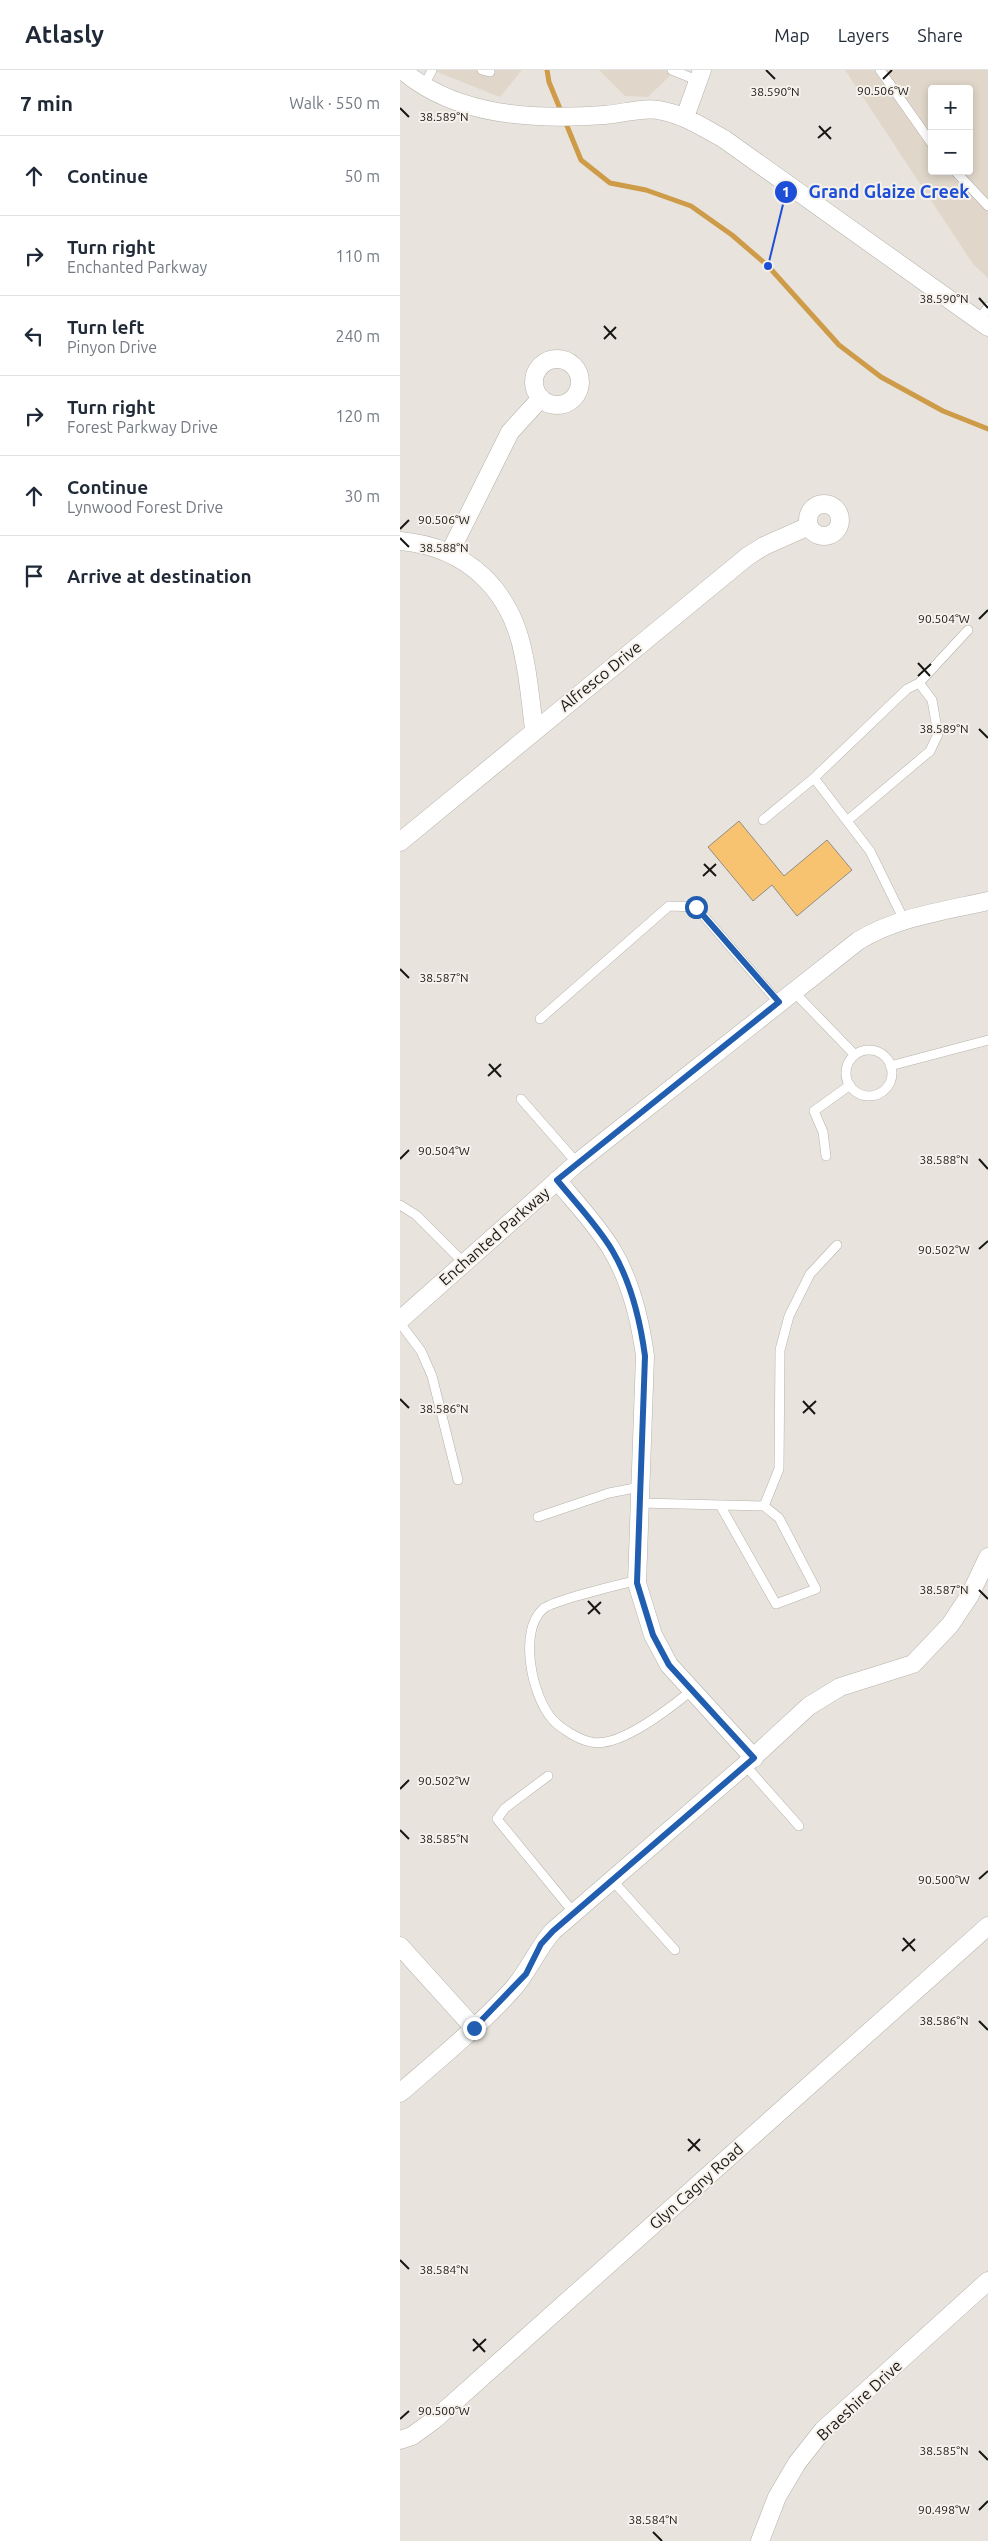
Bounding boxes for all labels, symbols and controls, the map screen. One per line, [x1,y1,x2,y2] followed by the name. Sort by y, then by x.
[25,21,104,48] text: Atlasly
[774,25,810,45] text: Map
[838,25,889,45] text: Layers
[917,25,963,45] text: Share
[857,84,909,97] text: 90.506°W
[750,85,800,98] text: 38.590°N
[928,85,973,175] map controls
[928,85,973,130] button: +
[20,91,73,115] text: 7 min
[289,94,380,112] text: Walk · 550 m
[419,110,469,123] text: 38.589°N
[928,130,973,175] button: −
[20,162,48,190] icon: ahead
[67,165,148,187] text: Continue
[344,167,380,185] text: 50 m
[773,175,979,208] callout: Grand Glaize Creek
[809,181,969,201] text: Grand Glaize Creek
[782,183,790,200] text: 1
[67,236,155,258] text: Turn right
[20,242,48,270] icon: right
[335,247,380,265] text: 110 m
[67,258,207,276] text: Enchanted Parkway
[919,292,969,305] text: 38.590°N
[67,316,145,338] text: Turn left
[20,322,48,350] icon: left
[335,327,380,345] text: 240 m
[67,338,157,356] text: Pinyon Drive
[67,396,155,418] text: Turn right
[20,402,48,430] icon: right
[335,407,380,425] text: 120 m
[67,418,218,436] text: Forest Parkway Drive
[67,476,148,498] text: Continue
[20,482,48,510] icon: ahead
[344,487,380,505] text: 30 m
[67,498,223,516] text: Lynwood Forest Drive
[418,513,470,526] text: 90.506°W
[419,541,469,554] text: 38.588°N
[20,562,48,590] icon: arrive
[67,565,252,587] text: Arrive at destination
[918,612,970,625] text: 90.504°W
[555,637,645,715] street label: Alfresco Drive
[919,722,969,735] text: 38.589°N
[685,896,708,919] route start
[419,971,469,984] text: 38.587°N
[418,1144,470,1157] text: 90.504°W
[919,1153,969,1166] text: 38.588°N
[435,1183,553,1289] street label: Enchanted Parkway
[918,1243,970,1256] text: 90.502°W
[419,1402,469,1415] text: 38.586°N
[919,1583,969,1596] text: 38.587°N
[418,1774,470,1787] text: 90.502°W
[419,1832,469,1845] text: 38.585°N
[918,1873,970,1886] text: 90.500°W
[919,2014,969,2027] text: 38.586°N
[463,2017,486,2040] route end
[645,2139,747,2233] street label: Glyn Cagny Road
[419,2263,469,2276] text: 38.584°N
[813,2356,905,2444] street label: Braeshire Drive
[418,2404,470,2417] text: 90.500°W
[919,2444,969,2457] text: 38.585°N
[918,2503,970,2516] text: 90.498°W
[628,2513,678,2526] text: 38.584°N

